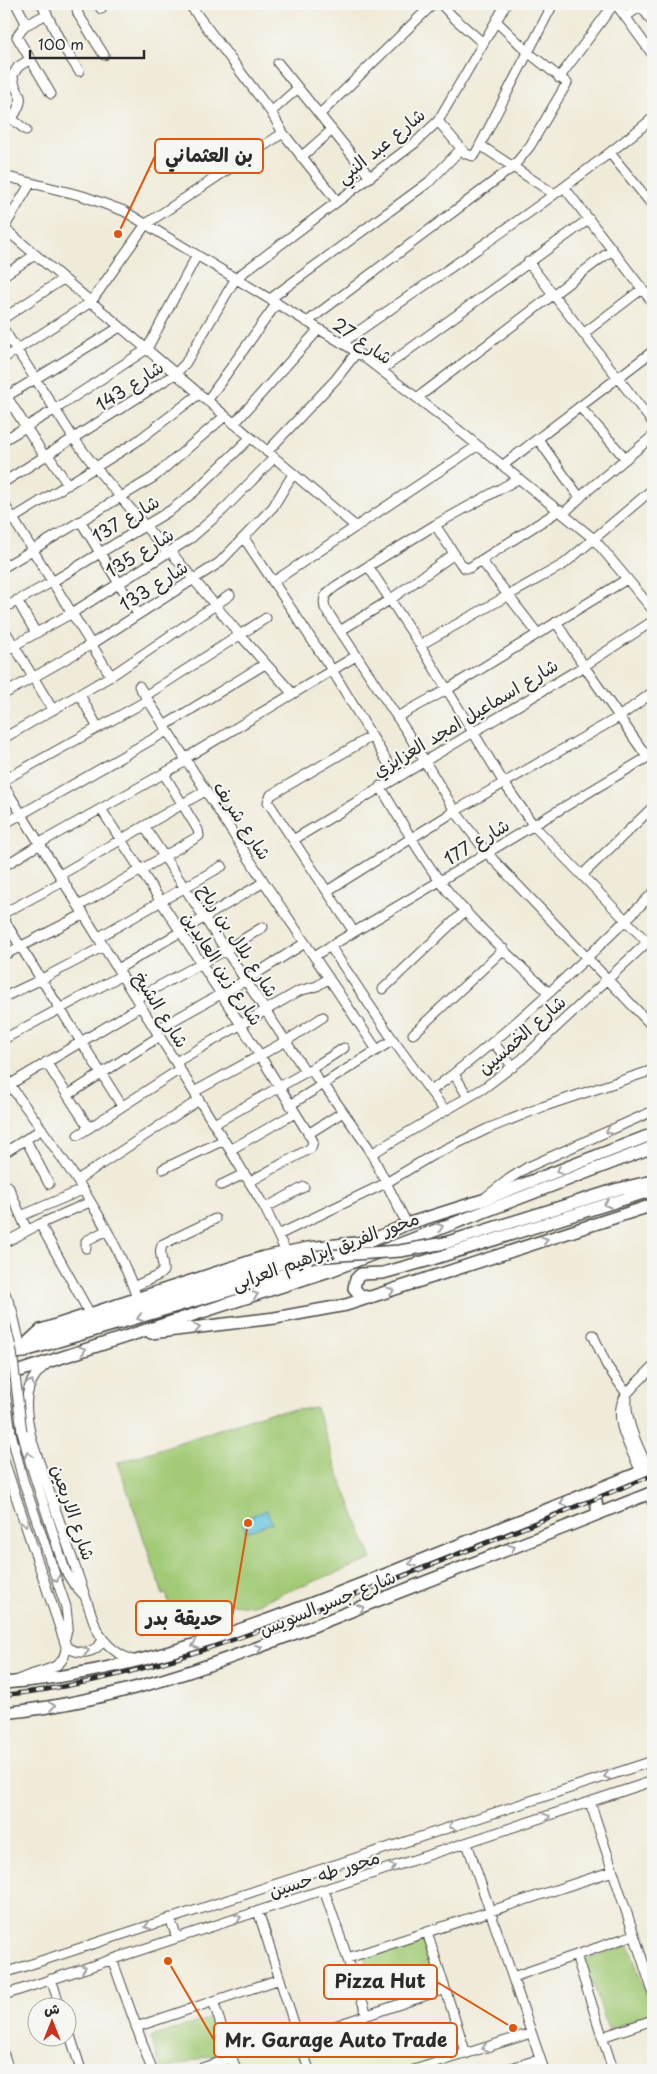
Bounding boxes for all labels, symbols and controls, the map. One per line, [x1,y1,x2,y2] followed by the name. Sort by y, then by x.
[30,28,144,60] scale bar
[38,32,84,55] text: 100 m
[330,101,433,192] street label: شارع عبد النبي
[155,139,263,173] callout: بن العثماني
[165,140,253,172] text: بن العثماني
[328,310,398,370] street label: شارع 27
[90,353,168,417] street label: شارع 143
[86,487,164,549] street label: شارع 137
[100,520,178,584] street label: شارع 135
[113,553,193,617] street label: شارع 133
[367,651,563,784] street label: شارع اسماعيل امجد العزايزي
[207,775,279,865] street label: شارع شريف
[438,811,514,871] street label: شارع 177
[192,878,286,1002] street label: شارع بلال بن رباح
[176,906,270,1030] street label: شارع زين العابدين
[128,966,196,1052] street label: شارع الشيخ
[471,988,571,1080] street label: شارع الخمسين
[605,1125,614,1135] one-way arrow
[555,1165,564,1175] one-way arrow
[603,1199,611,1209] one-way arrow
[228,1204,423,1298] street label: محور الفريق إبراهيم العرابى
[435,1223,444,1233] one-way arrow
[541,1236,549,1246] one-way arrow
[386,1287,395,1297] one-way arrow
[250,1291,259,1301] one-way arrow
[136,1312,144,1322] one-way arrow
[193,1323,202,1333] one-way arrow
[79,1346,87,1356] one-way arrow
[25,1380,35,1389] one-way arrow
[23,1452,33,1460] one-way arrow
[45,1460,103,1564] street label: شارع الاربعين
[559,1496,568,1507] one-way arrow
[19,1518,29,1527] one-way arrow
[508,1544,516,1554] one-way arrow
[408,1557,417,1567] one-way arrow
[255,1562,399,1642] street label: شارع جسر السويس
[50,1575,60,1583] one-way arrow
[136,1601,232,1635] callout: حديقة بدر
[144,1603,222,1631] text: حديقة بدر
[356,1603,365,1614] one-way arrow
[191,1640,199,1650] one-way arrow
[254,1644,262,1654] one-way arrow
[82,1646,91,1656] one-way arrow
[48,1702,56,1712] one-way arrow
[603,1770,611,1780] one-way arrow
[542,1813,550,1823] one-way arrow
[448,1820,457,1830] one-way arrow
[265,1842,383,1904] street label: محور طه حسين
[387,1863,396,1873] one-way arrow
[233,1914,242,1924] one-way arrow
[144,1920,153,1930] one-way arrow
[79,1964,87,1974] one-way arrow
[324,1965,437,1999] callout: Pizza Hut
[334,1966,426,1994] text: Pizza Hut
[28,1996,78,2046] north arrow
[44,1998,60,2019] text: ش
[214,2023,457,2057] callout: Mr. Garage Auto Trade
[225,2025,447,2053] text: Mr. Garage Auto Trade
[481,2042,490,2052] one-way arrow

